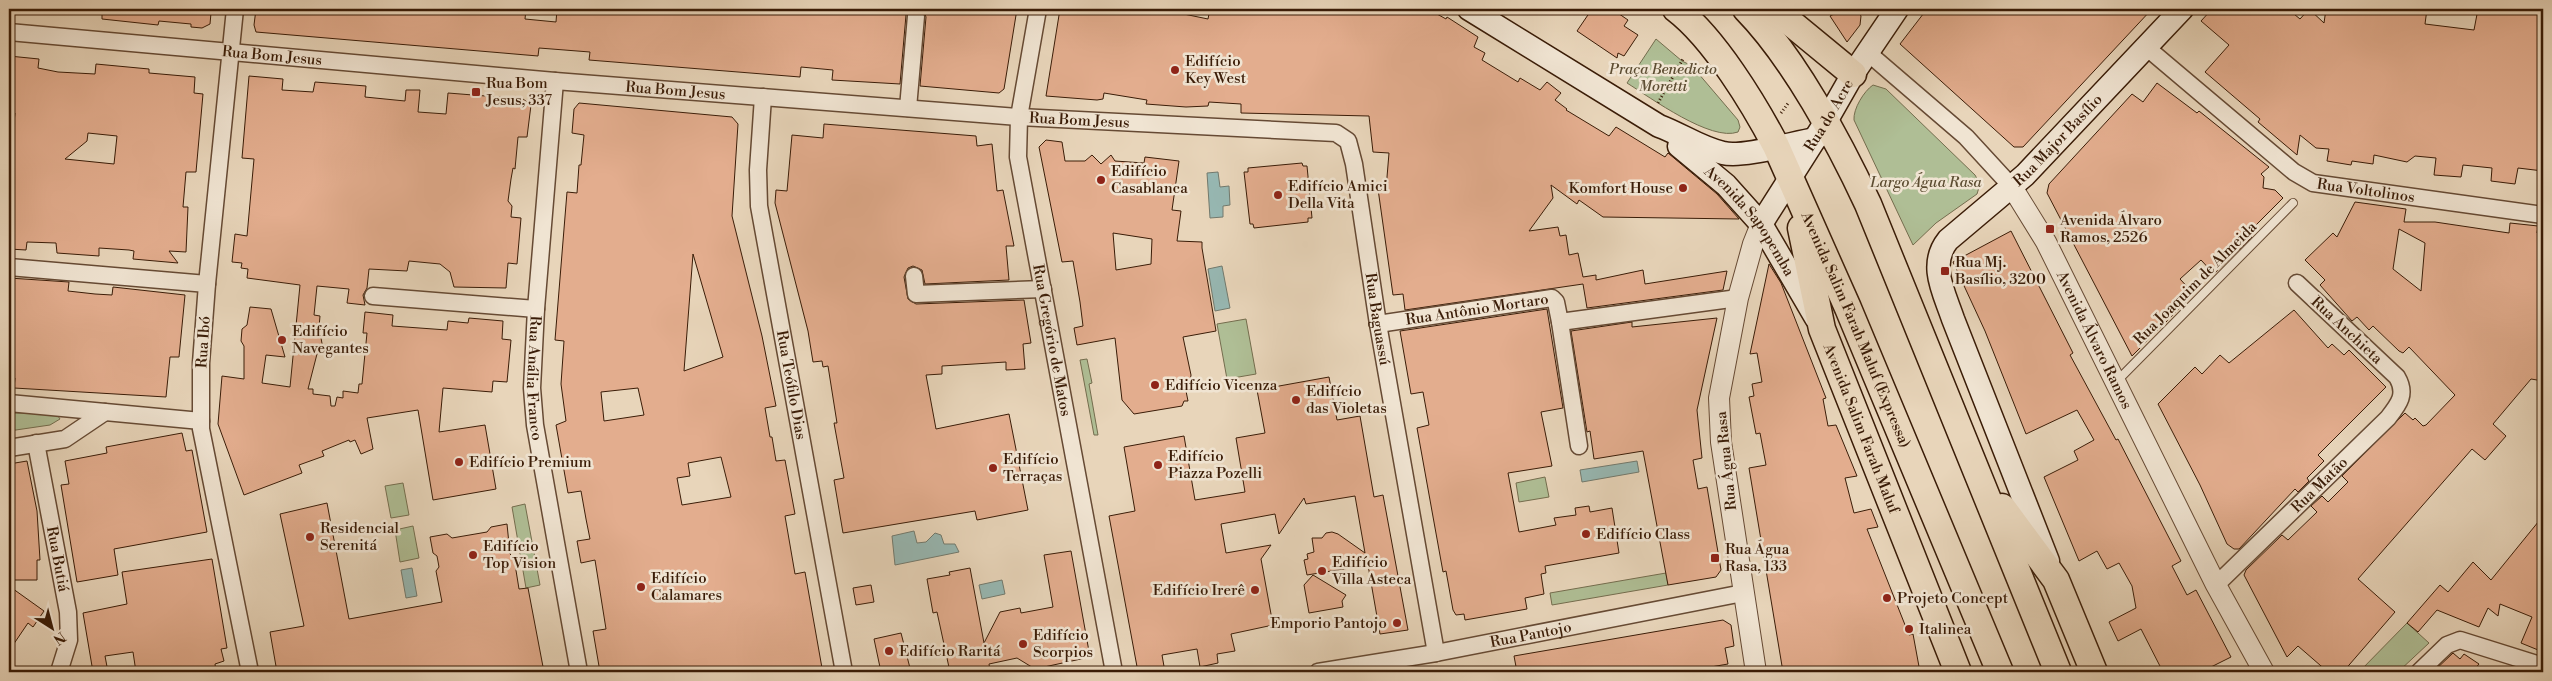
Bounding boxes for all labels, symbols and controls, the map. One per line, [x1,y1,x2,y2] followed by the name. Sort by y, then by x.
[221,42,323,70] street label: Rua Bom Jesus
[1185,52,1247,88] place label: Edifício Key West
[1608,60,1717,96] park label: Praça Benedicto Moretti
[1169,64,1181,76] marker: Edifício Key West
[485,74,553,110] place label: Rua Bom Jesus, 337
[1800,76,1858,155] street label: Rua do Acre
[625,77,726,104] street label: Rua Bom Jesus
[470,86,482,98] marker: Rua Bom Jesus, 337
[2010,90,2107,191] street label: Rua Major Basílio
[1029,109,1130,133] street label: Rua Bom Jesus
[1699,161,1799,280] street label: Avenida Sapopemba
[1111,162,1188,198] place label: Edifício Casablanca
[1869,172,1982,192] park label: Largo Água Rasa
[1095,174,1107,186] marker: Edifício Casablanca
[2315,175,2416,207] street label: Rua Voltolinos
[1288,177,1388,213] place label: Edifício Amici Della Vita
[1569,179,1673,198] place label: Komfort House
[1677,182,1689,194] marker: Komfort House
[1272,189,1284,201] marker: Edifício Amici Della Vita
[1798,209,1914,451] street label: Avenida Salim Farah Maluf (Expressa)
[2059,210,2162,247] place label: Avenida Álvaro Ramos, 2526
[2130,217,2261,349] street label: Rua Joaquim de Almeida
[2044,223,2056,235] marker: Avenida Álvaro Ramos, 2526
[1954,253,2046,289] place label: Rua Mj. Basílio, 3200
[1028,263,1075,418] street label: Rua Gregório de Matos
[1939,265,1951,277] marker: Rua Mj. Basílio, 3200
[2051,267,2136,412] street label: Avenida Álvaro Ramos
[1360,272,1394,367] street label: Rua Baguassú
[1404,290,1550,330] street label: Rua Antônio Mortaro
[2307,292,2387,369] street label: Rua Anchieta
[192,315,215,369] street label: Rua Ibó
[522,315,547,442] street label: Rua Anália Franco
[292,322,369,358] place label: Edifício Navegantes
[772,329,810,441] street label: Rua Teófilo Dias
[276,334,288,346] marker: Edifício Navegantes
[1820,340,1902,516] street label: Avenida Salim Farah Maluf
[1165,376,1278,395] place label: Edifício Vicenza
[1149,379,1161,391] marker: Edifício Vicenza
[1306,382,1387,418] place label: Edifício das Violetas
[1290,394,1302,406] marker: Edifício das Violetas
[1711,410,1741,512] street label: Rua Água Rasa
[1168,447,1262,483] place label: Edifício Piazza Pozelli
[1003,450,1062,486] place label: Edifício Terraças
[469,453,592,472] place label: Edifício Premium
[2287,453,2352,517] street label: Rua Matão
[453,456,465,468] marker: Edifício Premium
[1152,459,1164,471] marker: Edifício Piazza Pozelli
[987,462,999,474] marker: Edifício Terraças
[320,519,399,555] place label: Residencial Serenitá
[42,525,73,594] street label: Rua Butiá
[1596,525,1690,544] place label: Edifício Class
[1580,528,1592,540] marker: Edifício Class
[304,531,316,543] marker: Residencial Serenitá
[483,537,556,573] place label: Edifício Top Vision
[1725,539,1790,576] place label: Rua Água Rasa, 133
[467,549,479,561] marker: Edifício Top Vision
[1709,552,1721,564] marker: Rua Água Rasa, 133
[1331,553,1412,589] place label: Edifício Villa Asteca
[1316,565,1328,577] marker: Edifício Villa Asteca
[651,569,722,605] place label: Edifício Calamares
[635,581,647,593] marker: Edifício Calamares
[1153,581,1245,600] place label: Edifício Irerê
[1249,584,1261,596] marker: Edifício Irerê
[1897,589,2009,608] place label: Projeto Concept
[1881,592,1893,604] marker: Projeto Concept
[28,604,78,654] north arrow
[1270,614,1387,633] place label: Emporio Pantojo
[1391,617,1403,629] marker: Emporio Pantojo
[1488,618,1573,652] street label: Rua Pantojo
[1919,620,1972,639] place label: Italinea
[1903,623,1915,635] marker: Italinea
[1033,626,1093,662] place label: Edifício Scorpios
[49,627,69,648] text: N
[1017,638,1029,650] marker: Edifício Scorpios
[899,642,1001,661] place label: Edifício Raritá
[883,645,895,657] marker: Edifício Raritá

